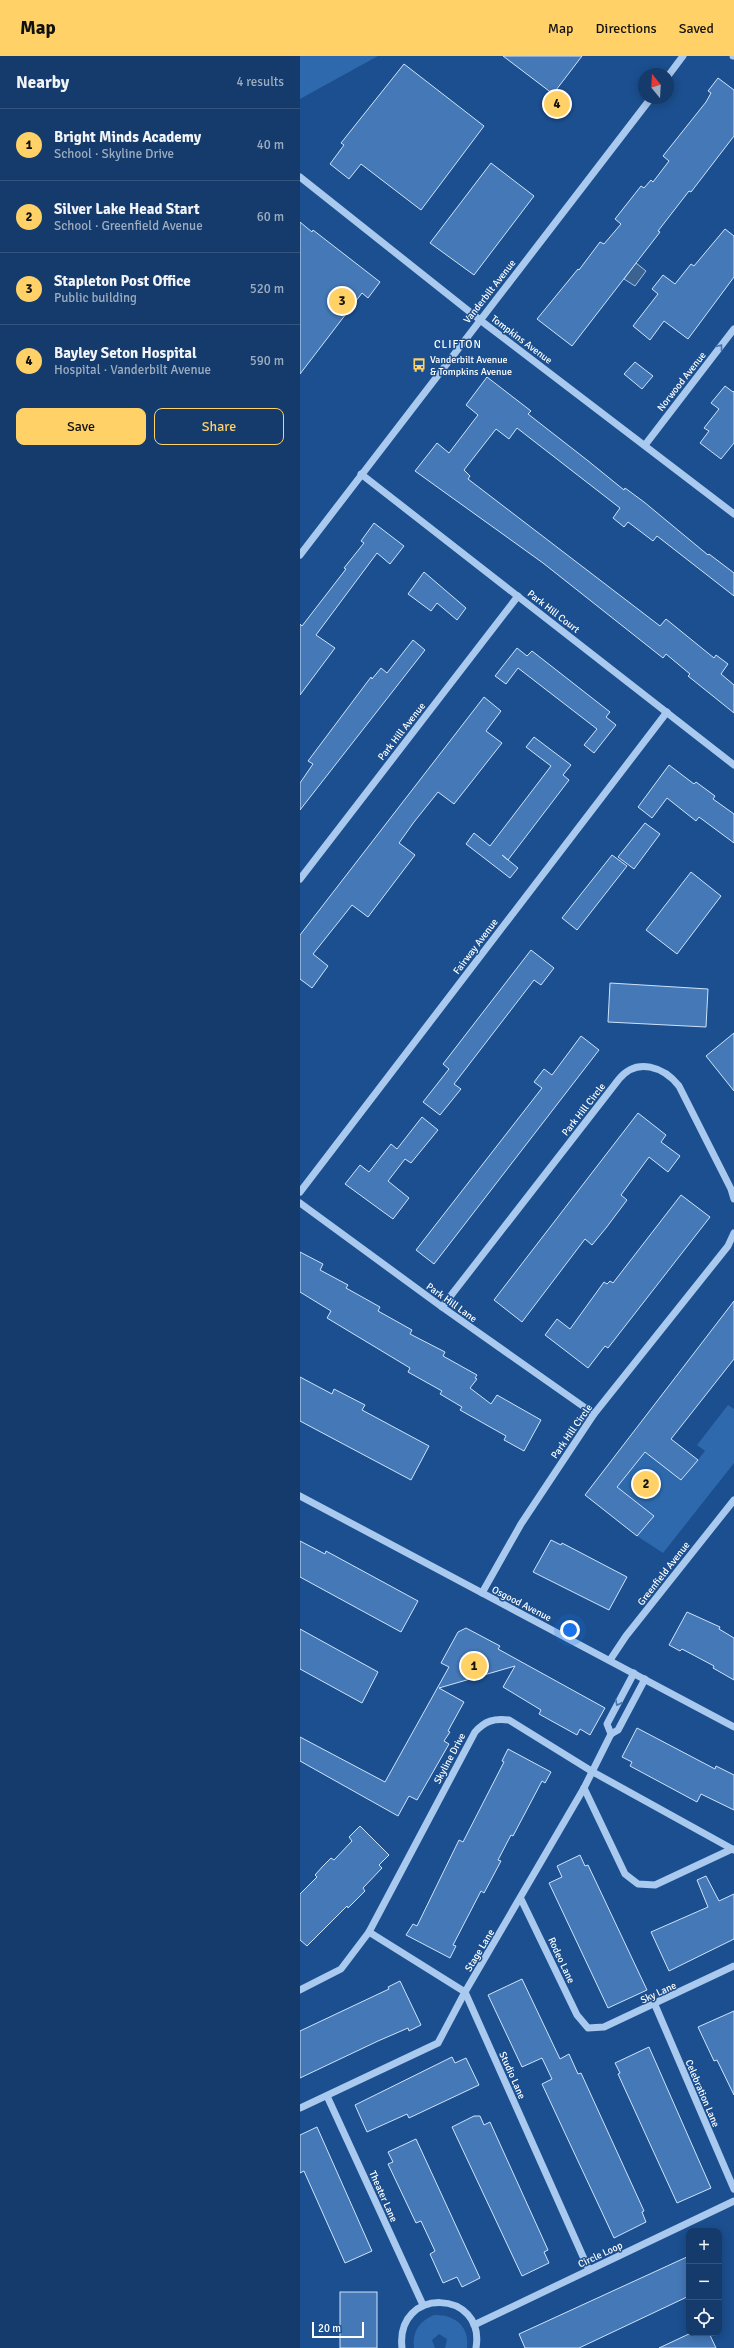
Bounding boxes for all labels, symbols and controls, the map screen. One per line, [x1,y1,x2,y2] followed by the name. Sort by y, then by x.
[20,16,56,40] text: Map
[548,20,574,37] text: Map
[596,20,657,37] text: Directions
[679,20,714,37] text: Saved
[638,68,674,104] north arrow
[16,72,69,93] text: Nearby
[236,74,284,90] text: 4 results
[544,89,570,119] pin: 4
[54,128,201,146] text: Bright Minds Academy
[25,137,33,153] text: 1
[257,137,284,153] text: 40 m
[54,146,174,162] text: School · Skyline Drive
[54,200,200,218] text: Silver Lake Head Start
[25,209,33,225] text: 2
[257,209,284,225] text: 60 m
[54,218,203,234] text: School · Greenfield Avenue
[461,257,518,326] street label: Vanderbilt Avenue
[54,272,191,290] text: Stapleton Post Office
[25,281,33,297] text: 3
[250,281,284,297] text: 520 m
[329,286,355,316] pin: 3
[54,290,137,306] text: Public building
[488,313,554,367] street label: Tompkins Avenue
[434,338,482,351] district label: CLIFTON
[54,344,197,362] text: Bayley Seton Hospital
[715,345,722,352] one-way arrow
[655,349,709,414] street label: Norwood Avenue
[25,353,33,369] text: 4
[250,353,284,369] text: 590 m
[430,354,512,378] place label: Vanderbilt Avenue & Tompkins Avenue
[411,357,427,373] bus stop icon: Vanderbilt Avenue & Tompkins Avenue
[54,362,211,378] text: Hospital · Vanderbilt Avenue
[16,408,146,445] button: Save
[154,408,284,445] button: Share
[525,588,582,636] street label: Park Hill Court
[375,700,428,763] street label: Park Hill Avenue
[451,916,501,977] street label: Fairway Avenue
[559,1081,608,1138] street label: Park Hill Circle
[424,1280,479,1325] street label: Park Hill Lane
[549,1402,595,1461] street label: Park Hill Circle
[633,1469,659,1499] pin: 2
[635,1539,692,1608] street label: Greenfield Avenue
[490,1584,553,1624] street label: Osgood Avenue
[560,1620,580,1640] your location
[461,1651,487,1681] pin: 1
[615,1699,623,1706] one-way arrow
[431,1731,468,1786] street label: Skyline Drive
[463,1927,497,1974] street label: Stage Lane
[545,1935,577,1985] street label: Rodeo Lane
[639,1979,678,2006] street label: Sky Lane
[496,2050,528,2101] street label: Studio Lane
[682,2058,722,2129] street label: Celebration Lane
[366,2169,400,2224] street label: Theater Lane
[686,2228,722,2336] map controls
[686,2228,722,2264] button: +
[576,2239,625,2270] street label: Circle Loop
[686,2264,722,2300] button: −
[686,2300,722,2336] button: locate
[312,2320,364,2339] scale bar
[318,2322,341,2335] text: 20 m

